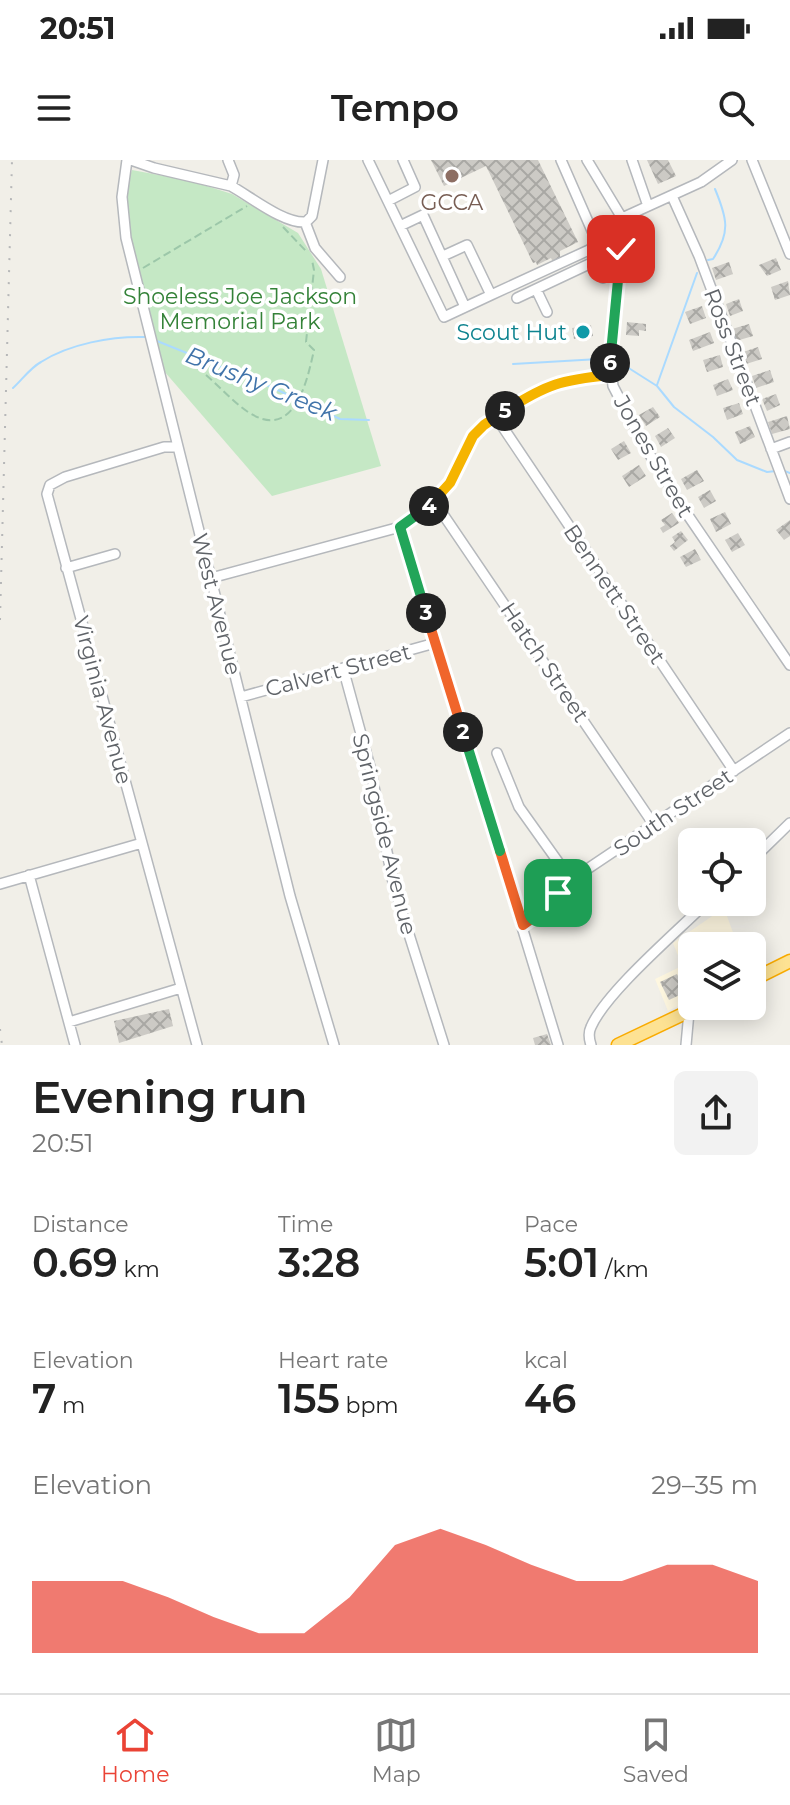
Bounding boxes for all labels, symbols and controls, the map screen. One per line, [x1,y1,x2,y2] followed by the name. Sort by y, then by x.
[40,10,116,47] text: 20:51
[32,86,76,130] icon: menu
[331,86,459,130] text: Tempo
[714,86,758,130] icon: search
[443,167,461,185] marker: GCCA
[421,189,484,216] place label: GCCA
[587,215,655,283] pin
[599,227,643,271] icon: check
[123,283,357,335] park label: Shoeless Joe Jackson Memorial Park
[698,285,767,410] street label: Ross Street
[456,319,567,346] place label: Scout Hut
[574,323,592,341] marker: Scout Hut
[181,340,343,428] water label: Brushy Creek
[590,343,630,383] pin: 6
[603,349,617,376] text: 6
[607,390,699,522] street label: Jones Street
[485,391,525,431] pin: 5
[498,397,512,424] text: 5
[409,486,449,526] pin: 4
[421,492,437,519] text: 4
[558,519,671,669] street label: Bennett Street
[186,531,247,678] street label: West Avenue
[406,593,446,633] pin: 3
[495,597,595,727] street label: Hatch Street
[419,599,433,626] text: 3
[67,613,138,787] street label: Virginia Avenue
[262,638,414,703] street label: Calvert Street
[443,712,483,752] pin: 2
[457,718,469,745] text: 2
[346,731,423,938] street label: Springside Avenue
[608,763,738,862] street label: South Street
[678,828,766,1020] map controls
[678,828,766,916] button: locate
[524,859,592,927] pin
[536,871,580,915] icon: arrive
[678,932,766,1020] button: layers
[32,1070,308,1124] text: Evening run
[674,1071,758,1155] button: share
[32,1127,94,1159] text: 20:51
[32,1211,129,1238] text: Distance
[278,1211,333,1238] text: Time
[524,1211,578,1238] text: Pace
[32,1238,118,1287] text: 0.69
[278,1238,360,1287] text: 3:28
[524,1238,599,1287] text: 5:01
[118,1256,160,1283] text: km
[599,1256,649,1283] text: /km
[32,1347,134,1374] text: Elevation
[278,1347,388,1374] text: Heart rate
[524,1347,568,1374] text: kcal
[32,1374,56,1423] text: 7
[278,1374,340,1423] text: 155
[524,1374,576,1423] text: 46
[56,1392,85,1419] text: m
[340,1392,399,1419] text: bpm
[32,1469,152,1501] text: Elevation
[651,1469,758,1501] text: 29–35 m
[101,1713,169,1788] tab: Home
[372,1713,421,1788] tab: Map
[623,1713,689,1788] tab: Saved

